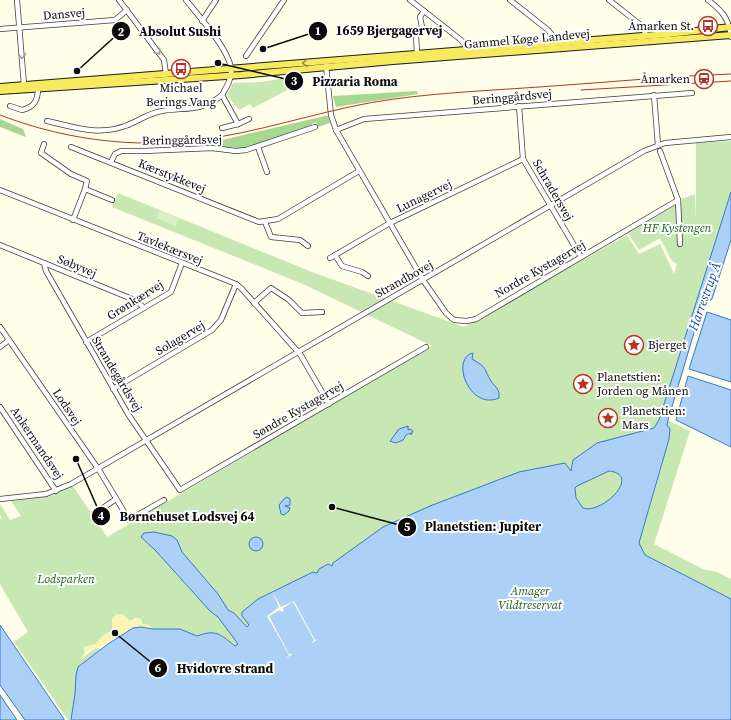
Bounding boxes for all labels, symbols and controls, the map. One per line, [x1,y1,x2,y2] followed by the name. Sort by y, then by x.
[42,4,86,24] street label: Dansvej
[697,15,719,37] bus stop icon: Åmarken St.
[308,18,451,43] callout: 1659 Bjergagervej
[628,18,694,34] place label: Åmarken St.
[111,19,229,44] callout: Absolut Sushi
[336,22,442,39] text: 1659 Bjergagervej
[139,23,221,40] text: Absolut Sushi
[315,23,321,39] text: 1
[118,24,125,40] text: 2
[463,26,591,52] street label: Gammel Køge Landevej
[153,48,160,55] one-way arrow
[17,53,26,59] one-way arrow
[170,58,192,80] bus stop icon: Michael Berings Vang
[302,59,308,68] one-way arrow
[693,68,715,90] station icon: Åmarken
[284,69,405,94] callout: Pizzaria Roma
[641,71,690,87] place label: Åmarken
[291,73,298,89] text: 3
[312,73,398,90] text: Pizzaria Roma
[146,80,216,110] place label: Michael Berings Vang
[471,86,553,108] street label: Beringgårdsvej
[142,131,222,149] street label: Beringgårdsvej
[136,155,208,197] street label: Kærstykkevej
[529,156,577,224] street label: Schradersvej
[394,176,454,216] street label: Lunagervej
[642,220,712,236] park label: HF Kystengen
[135,228,205,268] street label: Tavlekærsvej
[492,237,588,301] street label: Nordre Kystagervej
[55,251,99,281] street label: Søbyvej
[372,257,436,301] street label: Strandbovej
[684,259,725,334] water label: Harrestrup Å
[104,276,166,324] street label: Grønkærvej
[152,317,208,359] street label: Solagervej
[88,333,146,415] street label: Strandegårdsvej
[623,334,645,356] place icon: Bjerget
[648,337,686,353] place label: Bjerget
[596,369,689,399] place label: Planetstien: Jorden og Månen
[572,373,594,395] place icon: Planetstien: Jorden og Månen
[250,378,346,442] street label: Søndre Kystagervej
[49,386,85,428] street label: Lodsvej
[622,403,686,433] place label: Planetstien: Mars
[7,404,67,482] street label: Ankermandsvej
[597,407,619,429] place icon: Planetstien: Mars
[91,503,262,528] callout: Børnehuset Lodsvej 64
[98,508,105,524] text: 4
[119,508,255,525] text: Børnehuset Lodsvej 64
[397,514,549,539] callout: Planetstien: Jupiter
[425,518,542,535] text: Planetstien: Jupiter
[404,519,411,535] text: 5
[36,571,95,587] park label: Lodsparken
[498,583,563,613] park label: Amager Vildtreservat
[148,656,281,681] callout: Hvidovre strand
[155,660,162,676] text: 6
[177,660,274,677] text: Hvidovre strand

